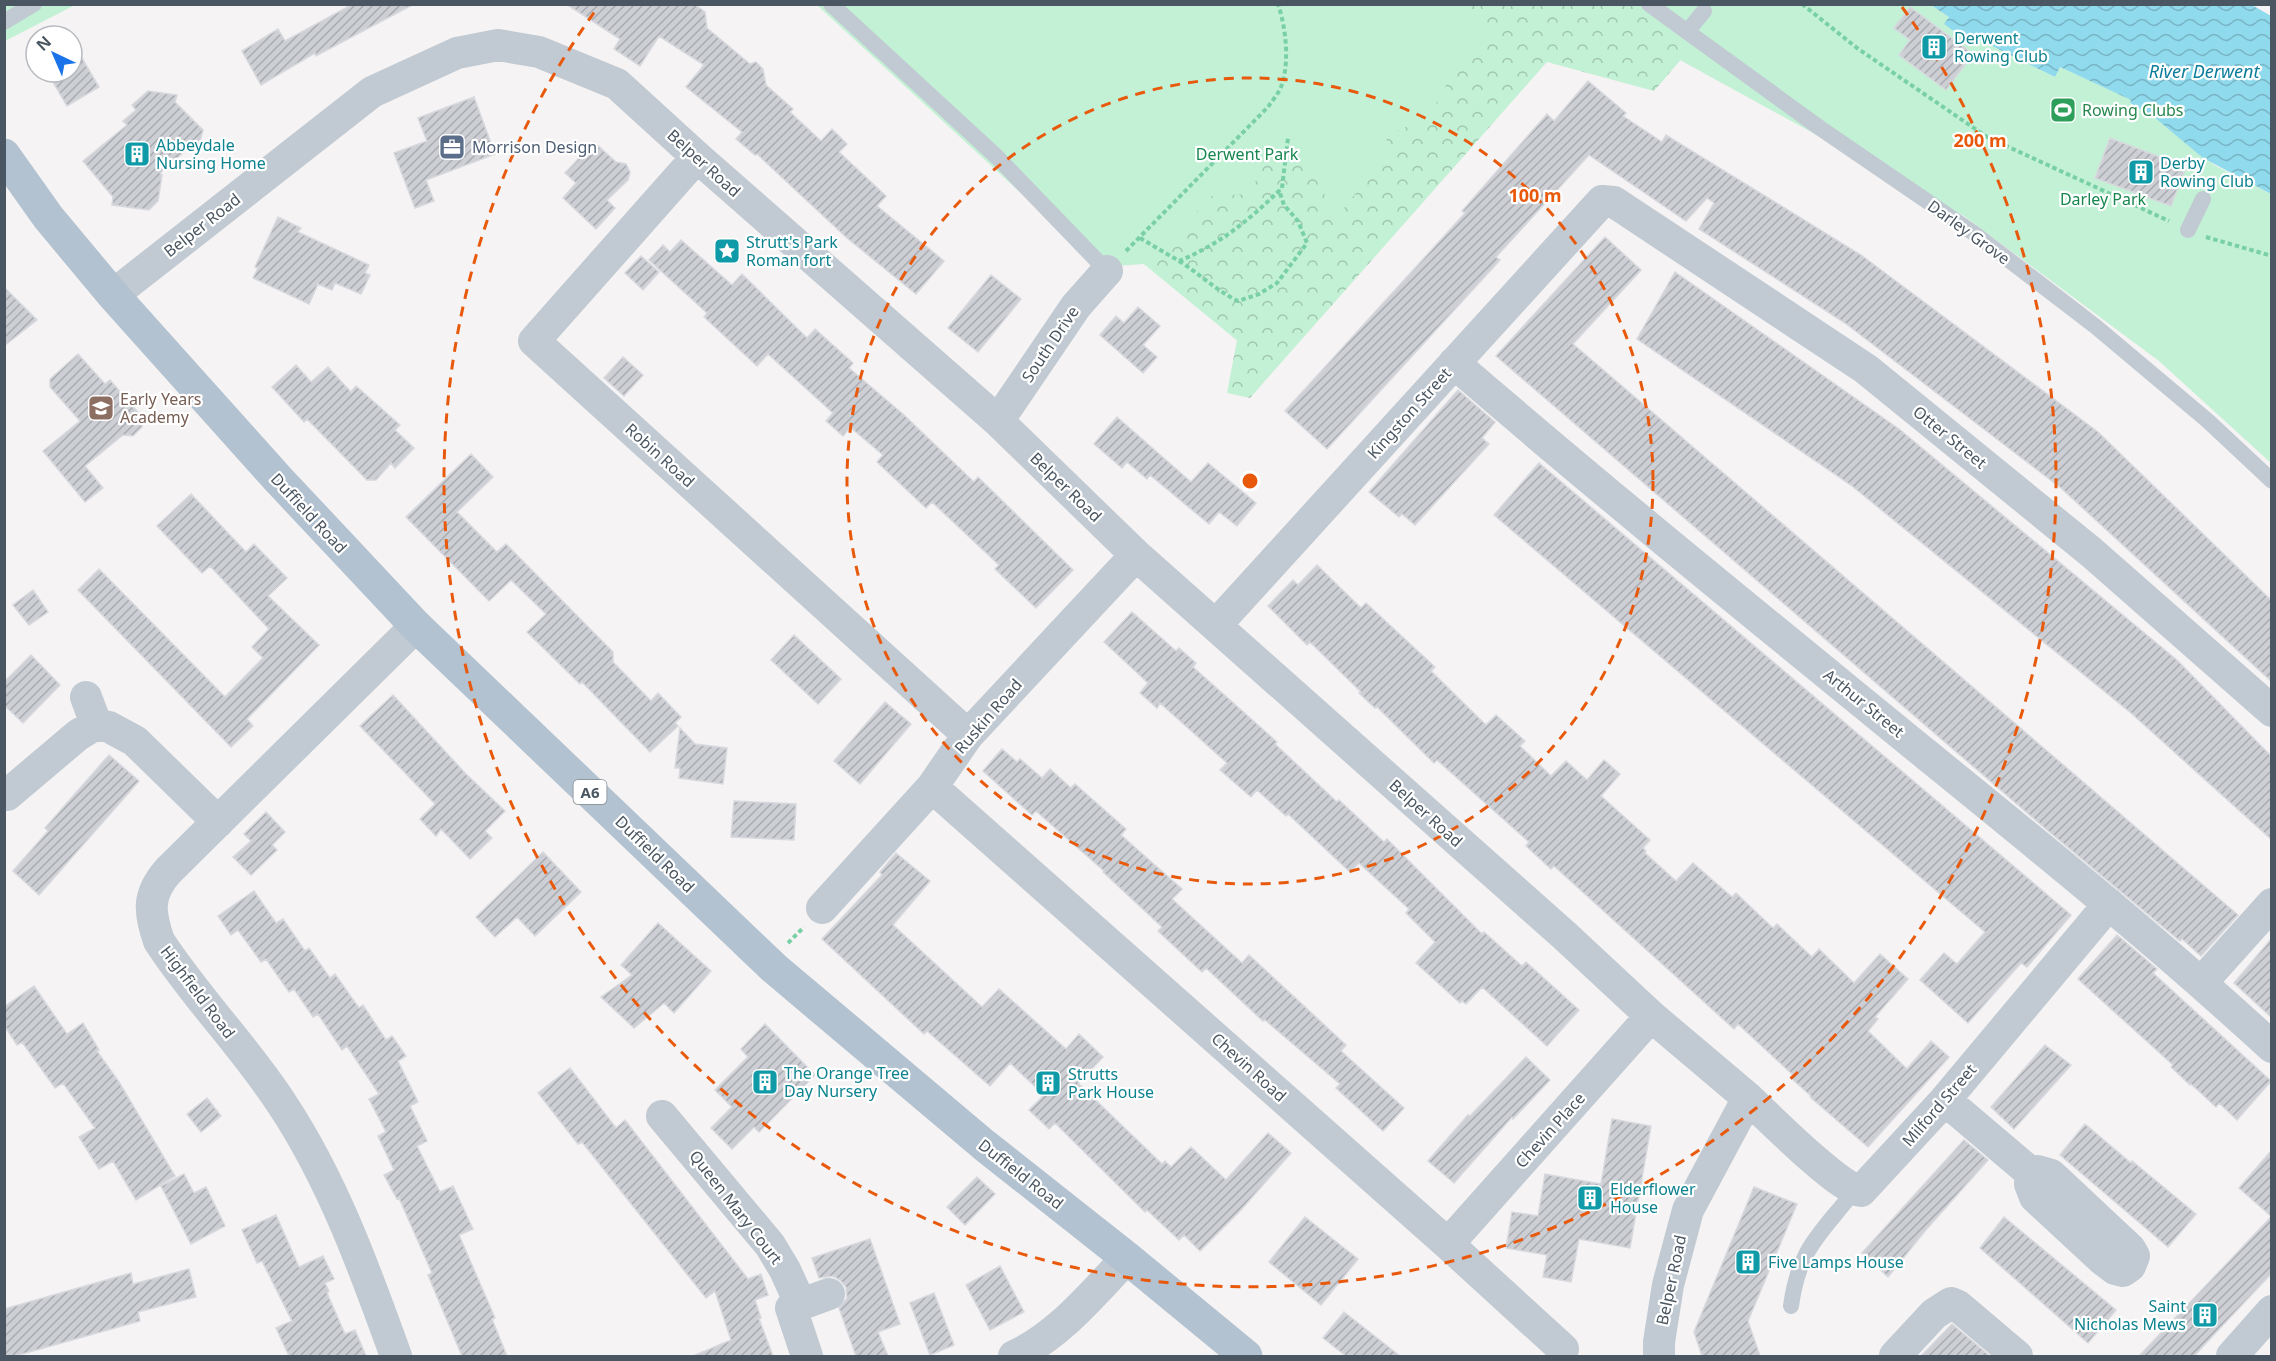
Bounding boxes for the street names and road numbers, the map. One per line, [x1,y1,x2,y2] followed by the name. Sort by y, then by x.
[663,124,745,202] street label: Belper Road
[159,188,245,262] street label: Belper Road
[1923,195,2015,269] street label: Darley Grove
[1016,301,1084,387] street label: South Drive
[1362,363,1456,463] street label: Kingston Street
[1909,401,1991,474] street label: Otter Street
[621,418,699,492] street label: Robin Road
[1025,447,1107,527] street label: Belper Road
[266,468,352,558] street label: Duffield Road
[1819,664,1909,742] street label: Arthur Street
[949,674,1027,758] street label: Ruskin Road
[1385,774,1467,852] street label: Belper Road
[574,780,606,804] road number: A6
[611,811,699,897] street label: Duffield Road
[156,941,240,1043] street label: Highfield Road
[1207,1028,1291,1106] street label: Chevin Road
[1897,1059,1981,1151] street label: Milford Street
[1510,1088,1590,1172] street label: Chevin Place
[974,1134,1068,1214] street label: Duffield Road
[685,1145,788,1269] street label: Queen Mary Court
[1651,1233,1691,1327] street label: Belper Road

